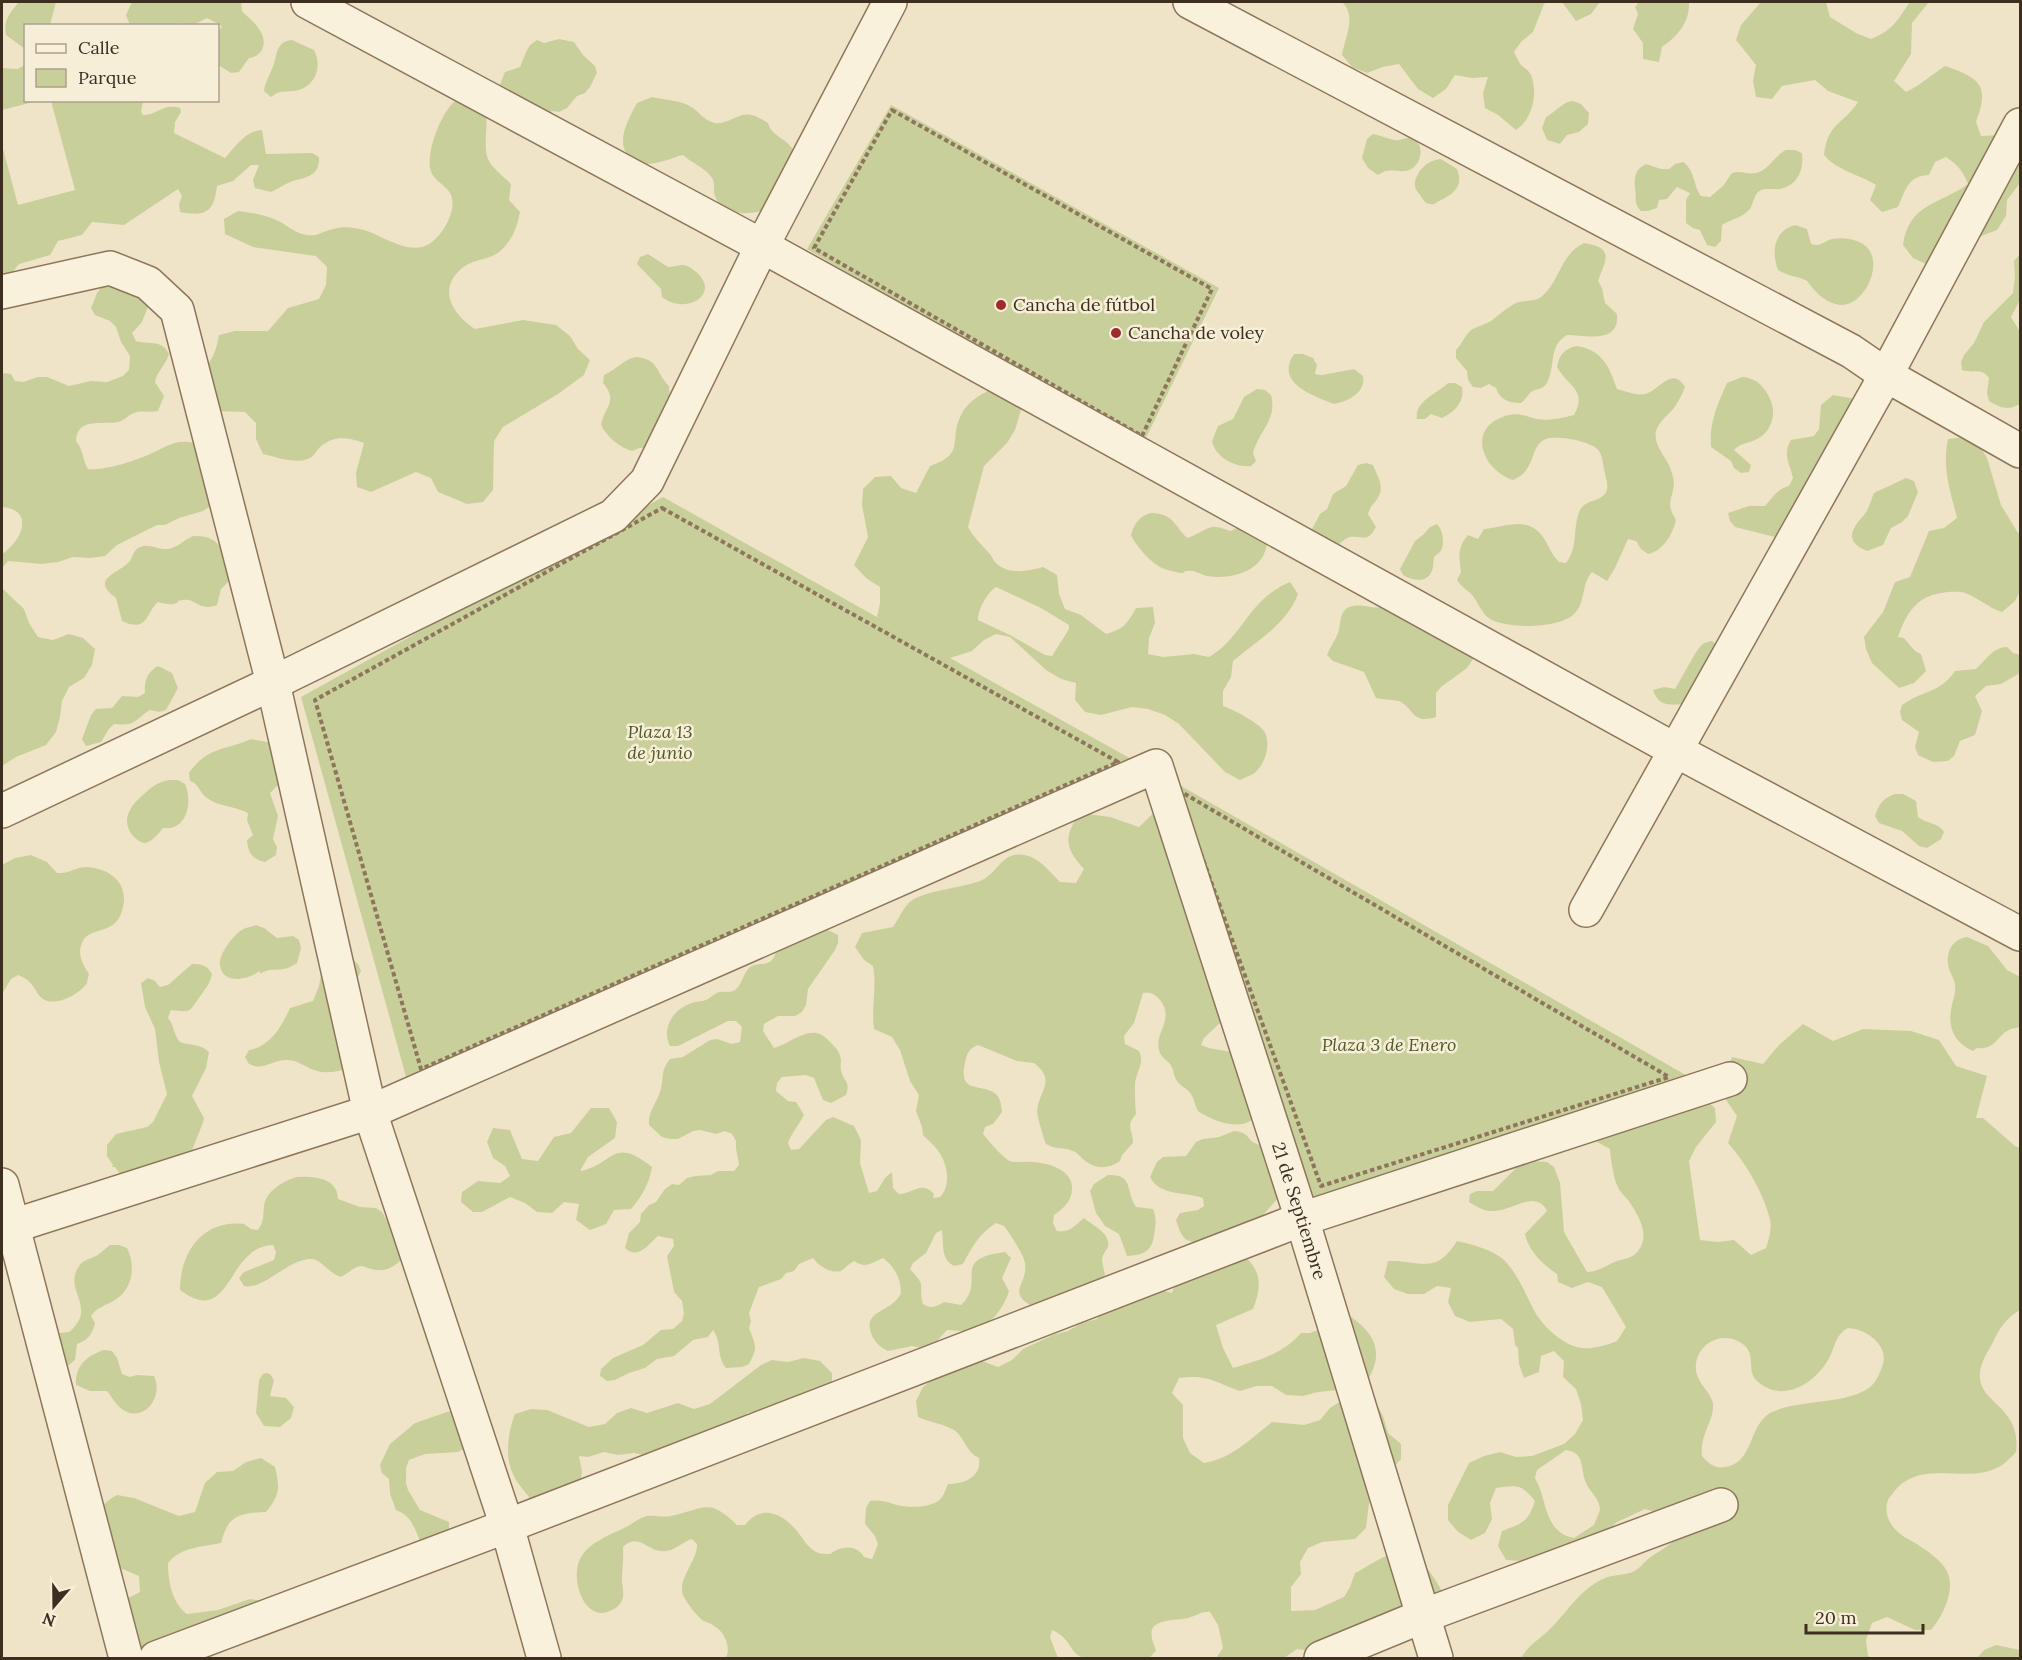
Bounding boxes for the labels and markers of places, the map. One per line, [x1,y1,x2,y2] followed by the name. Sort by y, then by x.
[1013,293,1155,316] place label: Cancha de fútbol
[994,298,1008,312] marker: Cancha de fútbol
[1128,321,1265,344] place label: Cancha de voley
[1109,326,1123,340] marker: Cancha de voley

